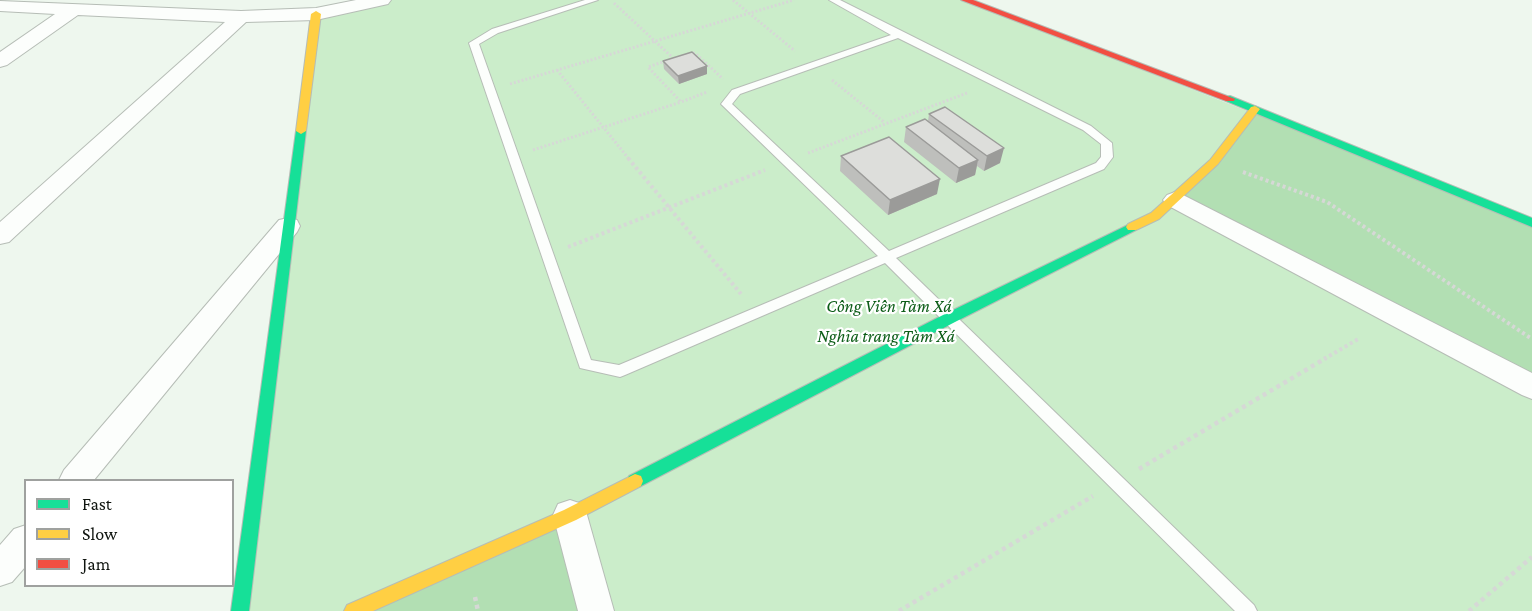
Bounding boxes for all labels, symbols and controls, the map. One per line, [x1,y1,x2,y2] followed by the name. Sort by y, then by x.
[826,295,952,317] park label: Công Viên Tàm Xá
[817,325,955,347] park label: Nghĩa trang Tàm Xá
[24,479,234,587] legend
[82,494,112,514] text: Fast
[82,524,117,544] text: Slow
[82,554,110,574] text: Jam

